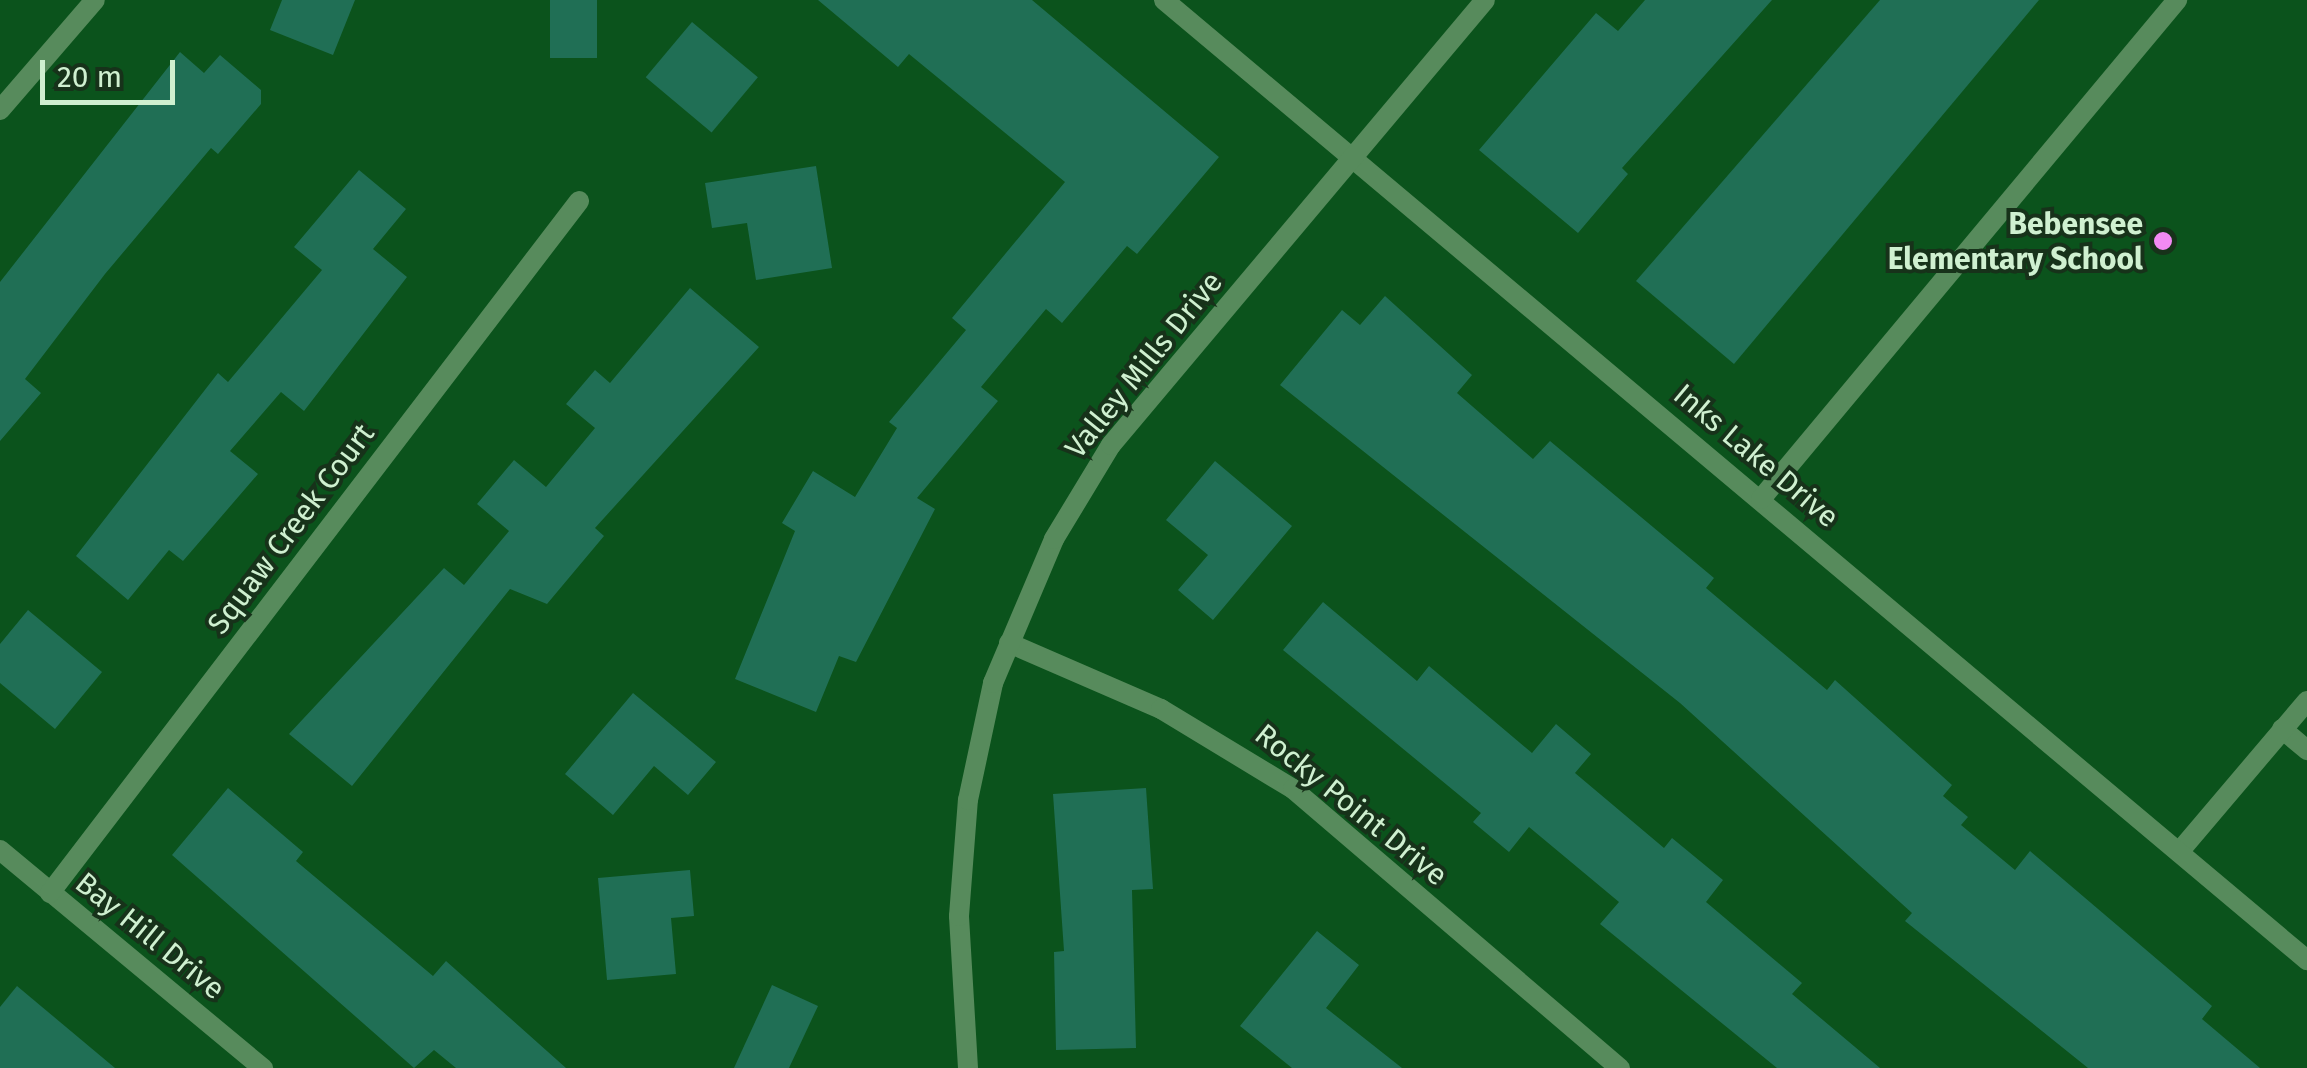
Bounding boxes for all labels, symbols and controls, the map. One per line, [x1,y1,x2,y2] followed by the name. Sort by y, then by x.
[45,40,180,102] scale bar
[57,59,122,95] text: 20 m
[1888,206,2143,276] place label: Bebensee Elementary School
[2152,230,2174,252] marker: Bebensee Elementary School
[1058,264,1230,466] street label: Valley Mills Drive
[1666,377,1846,535] street label: Inks Lake Drive
[200,417,382,641] street label: Squaw Creek Court
[1248,716,1454,894] street label: Rocky Point Drive
[68,865,232,1007] street label: Bay Hill Drive

